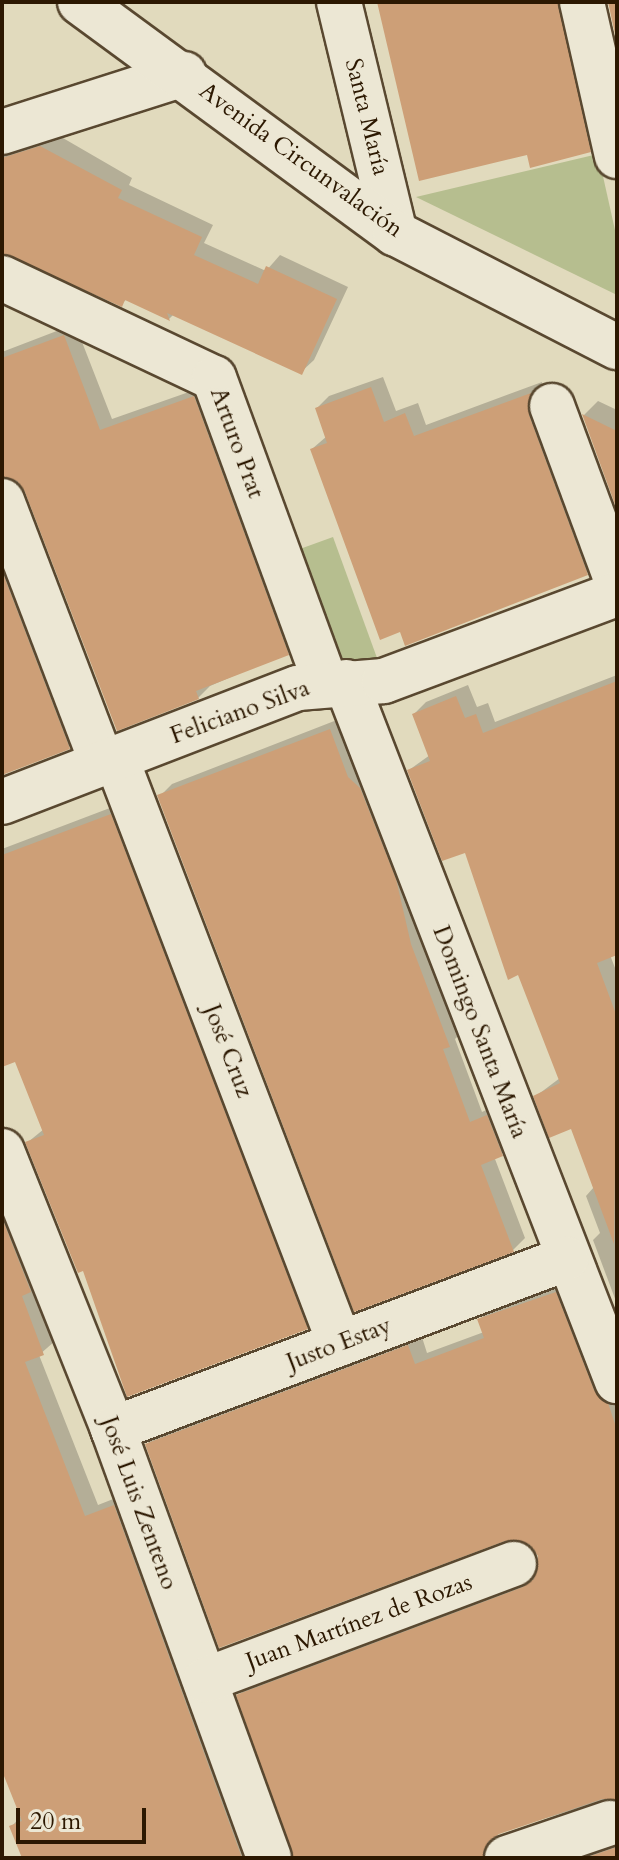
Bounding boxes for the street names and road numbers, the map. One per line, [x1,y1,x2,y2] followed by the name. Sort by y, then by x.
[339,56,395,178] street label: Santa María
[193,76,409,244] street label: Avenida Circunvalación
[204,384,270,502] street label: Arturo Prat
[167,674,313,750] street label: Feliciano Silva
[426,922,534,1142] street label: Domingo Santa María
[197,1000,259,1102] street label: José Cruz
[283,1311,395,1377] street label: Justo Estay
[94,1413,184,1593] street label: José Luis Zenteno
[242,1568,476,1676] street label: Juan Martínez de Rozas

